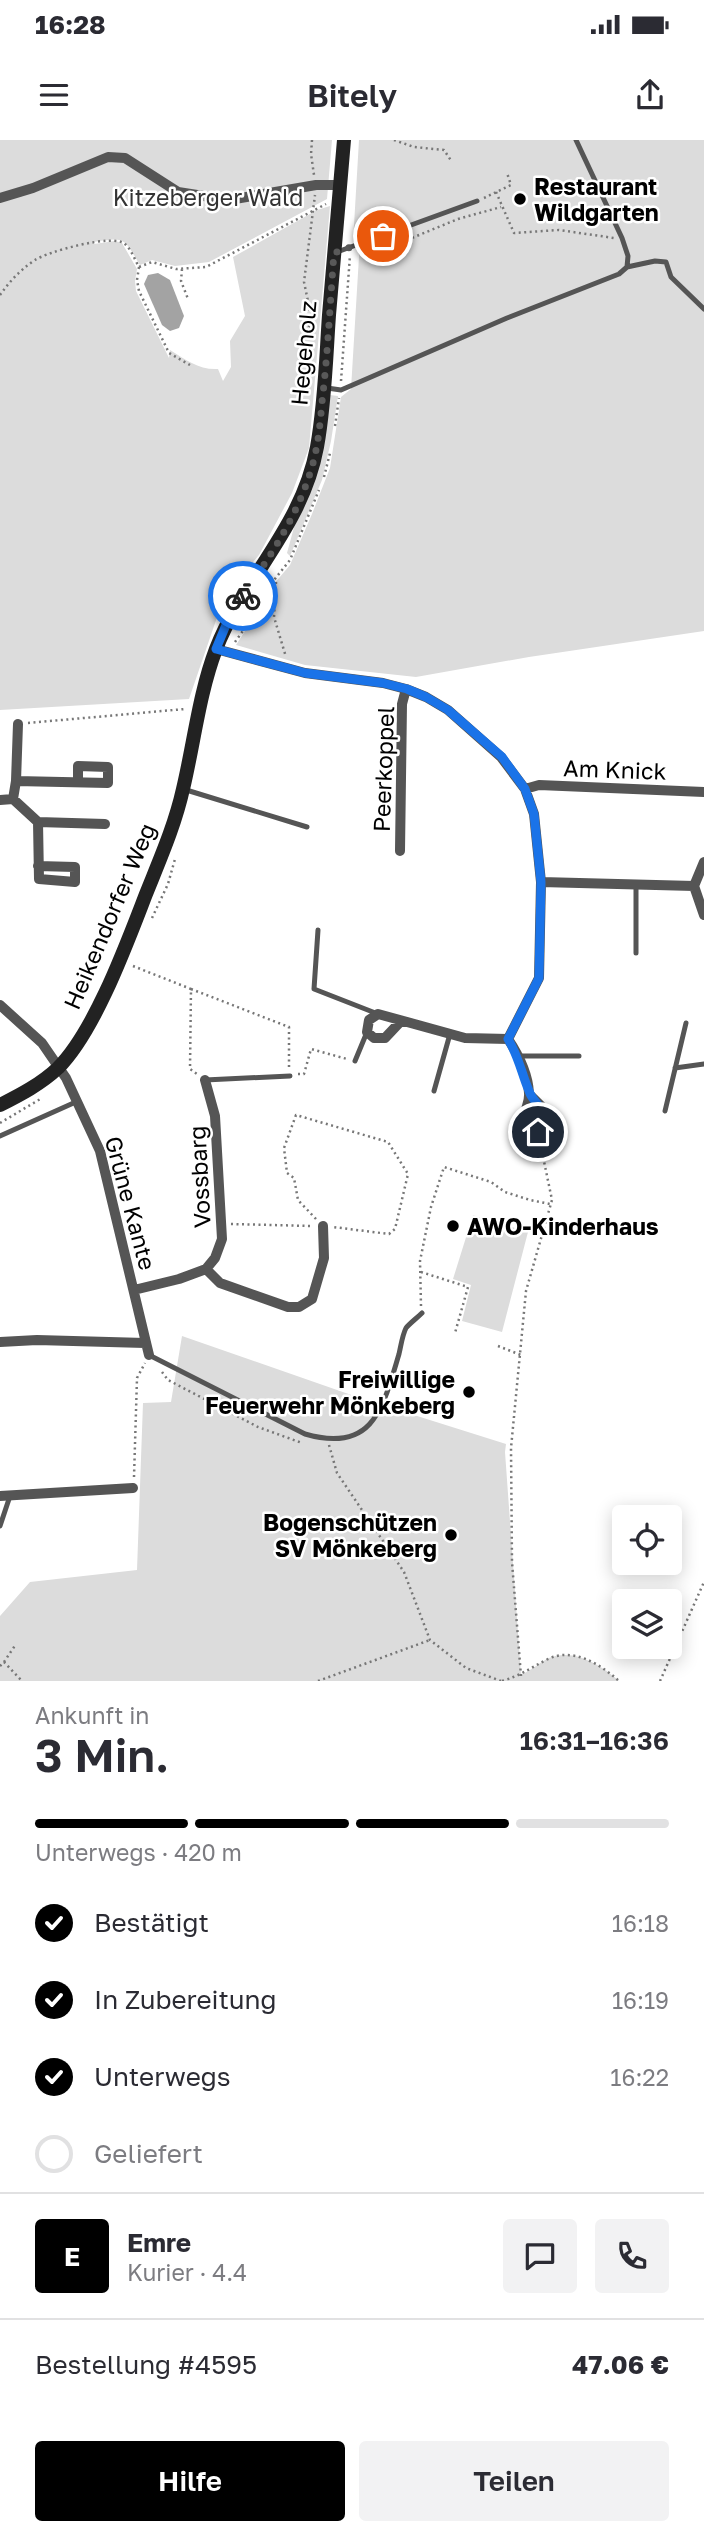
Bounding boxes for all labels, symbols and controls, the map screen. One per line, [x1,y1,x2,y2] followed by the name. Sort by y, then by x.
[35,9,106,40] text: 16:28
[35,76,73,114] icon: menu
[307,76,397,114] text: Bitely
[631,76,669,114] icon: share
[534,172,659,226] place label: Restaurant Wildgarten
[113,183,303,211] park label: Kitzeberger Wald
[512,191,528,207] marker: Restaurant Wildgarten
[353,206,413,266] pin
[364,217,402,255] icon: bag
[284,299,322,407] street label: Hegeholz
[208,561,278,631] courier
[224,577,262,615] icon: bike
[367,706,399,832] street label: Peerkoppel
[563,753,667,785] street label: Am Knick
[57,819,161,1013] street label: Heikendorfer Weg
[508,1102,568,1162] pin
[519,1113,557,1151] icon: home
[182,1125,216,1229] street label: Vossbarg
[100,1133,162,1273] street label: Grüne Kante
[467,1212,659,1240] place label: AWO-Kinderhaus
[445,1218,461,1234] marker: AWO-Kinderhaus
[205,1365,455,1419] place label: Freiwillige Feuerwehr Mönkeberg
[461,1384,477,1400] marker: Freiwillige Feuerwehr Mönkeberg
[612,1505,682,1659] map controls
[612,1505,682,1575] button: locate
[263,1508,437,1562] place label: Bogenschützen SV Mönkeberg
[443,1527,459,1543] marker: Bogenschützen SV Mönkeberg
[612,1589,682,1659] button: layers
[35,1701,150,1729] text: Ankunft in
[520,1725,669,1756] text: 16:31–16:36
[35,1727,169,1782] text: 3 Min.
[35,1838,242,1866] text: Unterwegs · 420 m
[35,1904,73,1942] icon: check
[94,1907,209,1938] text: Bestätigt
[612,1909,669,1937] text: 16:18
[35,1981,73,2019] icon: check
[94,1984,277,2015] text: In Zubereitung
[612,1986,669,2014] text: 16:19
[35,2058,73,2096] icon: check
[94,2061,231,2092] text: Unterwegs
[610,2063,669,2091] text: 16:22
[94,2138,203,2169] text: Geliefert
[503,2219,577,2293] button: chat
[595,2219,669,2293] button: phone
[127,2227,191,2258] text: Emre
[64,2241,80,2272] text: E
[127,2258,247,2286] text: Kurier · 4.4
[35,2349,257,2380] text: Bestellung #4595
[572,2349,669,2380] text: 47.06 €
[35,2441,345,2521] button: Hilfe
[359,2441,669,2521] button: Teilen

